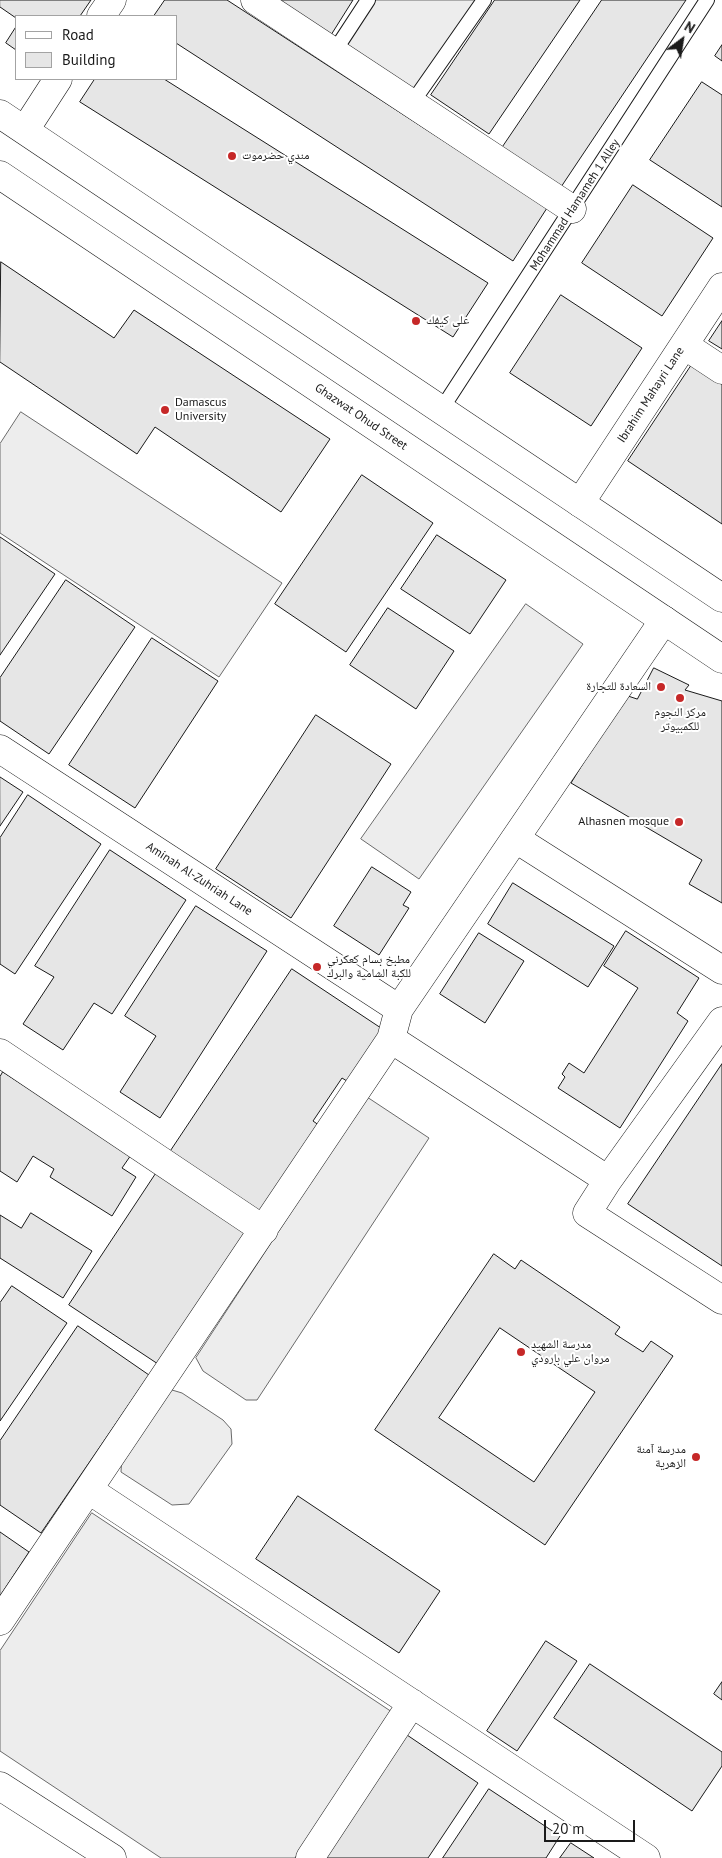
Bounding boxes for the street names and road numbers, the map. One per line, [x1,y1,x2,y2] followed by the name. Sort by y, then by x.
[527,136,623,274] street label: Mohammad Hamameh 1 Alley
[615,344,687,446] street label: Ibrahim Mahayri Lane
[312,381,410,453] street label: Ghazwat Ohud Street
[143,839,255,919] street label: Aminah Al-Zuhriah Lane

